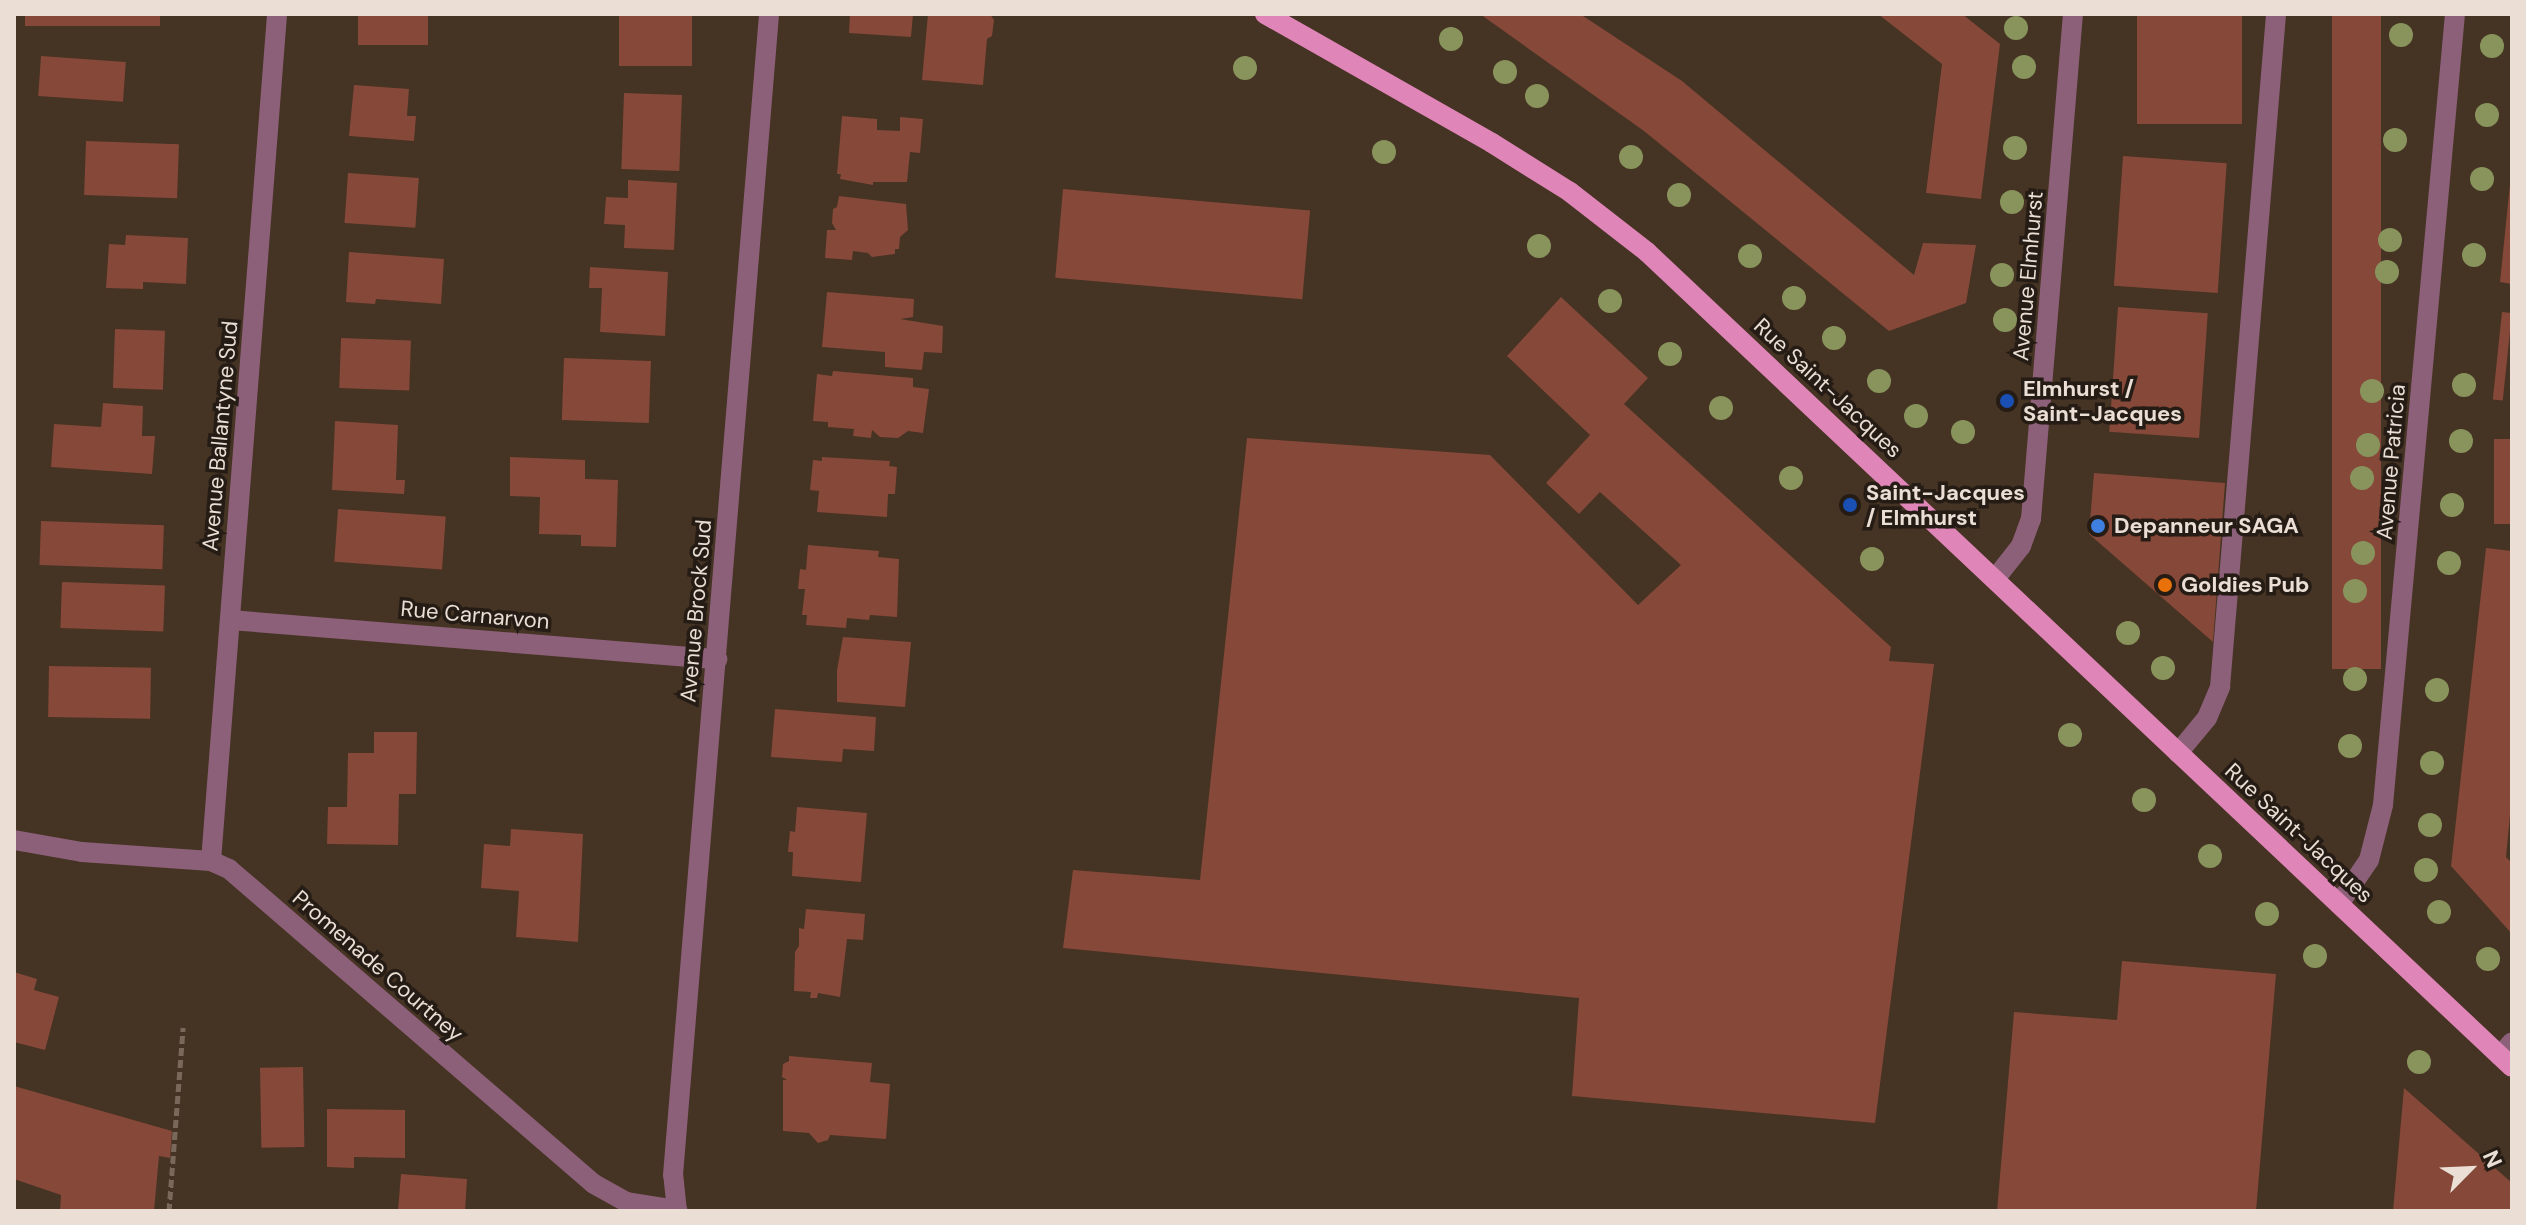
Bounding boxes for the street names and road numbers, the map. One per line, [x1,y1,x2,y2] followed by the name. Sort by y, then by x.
[2007,190,2049,362] street label: Avenue Elmhurst
[1749,313,1907,463] street label: Rue Saint-Jacques
[197,320,243,552] street label: Avenue Ballantyne Sud
[2371,383,2411,541] street label: Avenue Patricia
[675,519,717,703] street label: Avenue Brock Sud
[399,595,551,635] street label: Rue Carnarvon
[2220,758,2378,908] street label: Rue Saint-Jacques
[287,885,469,1047] street label: Promenade Courtney

